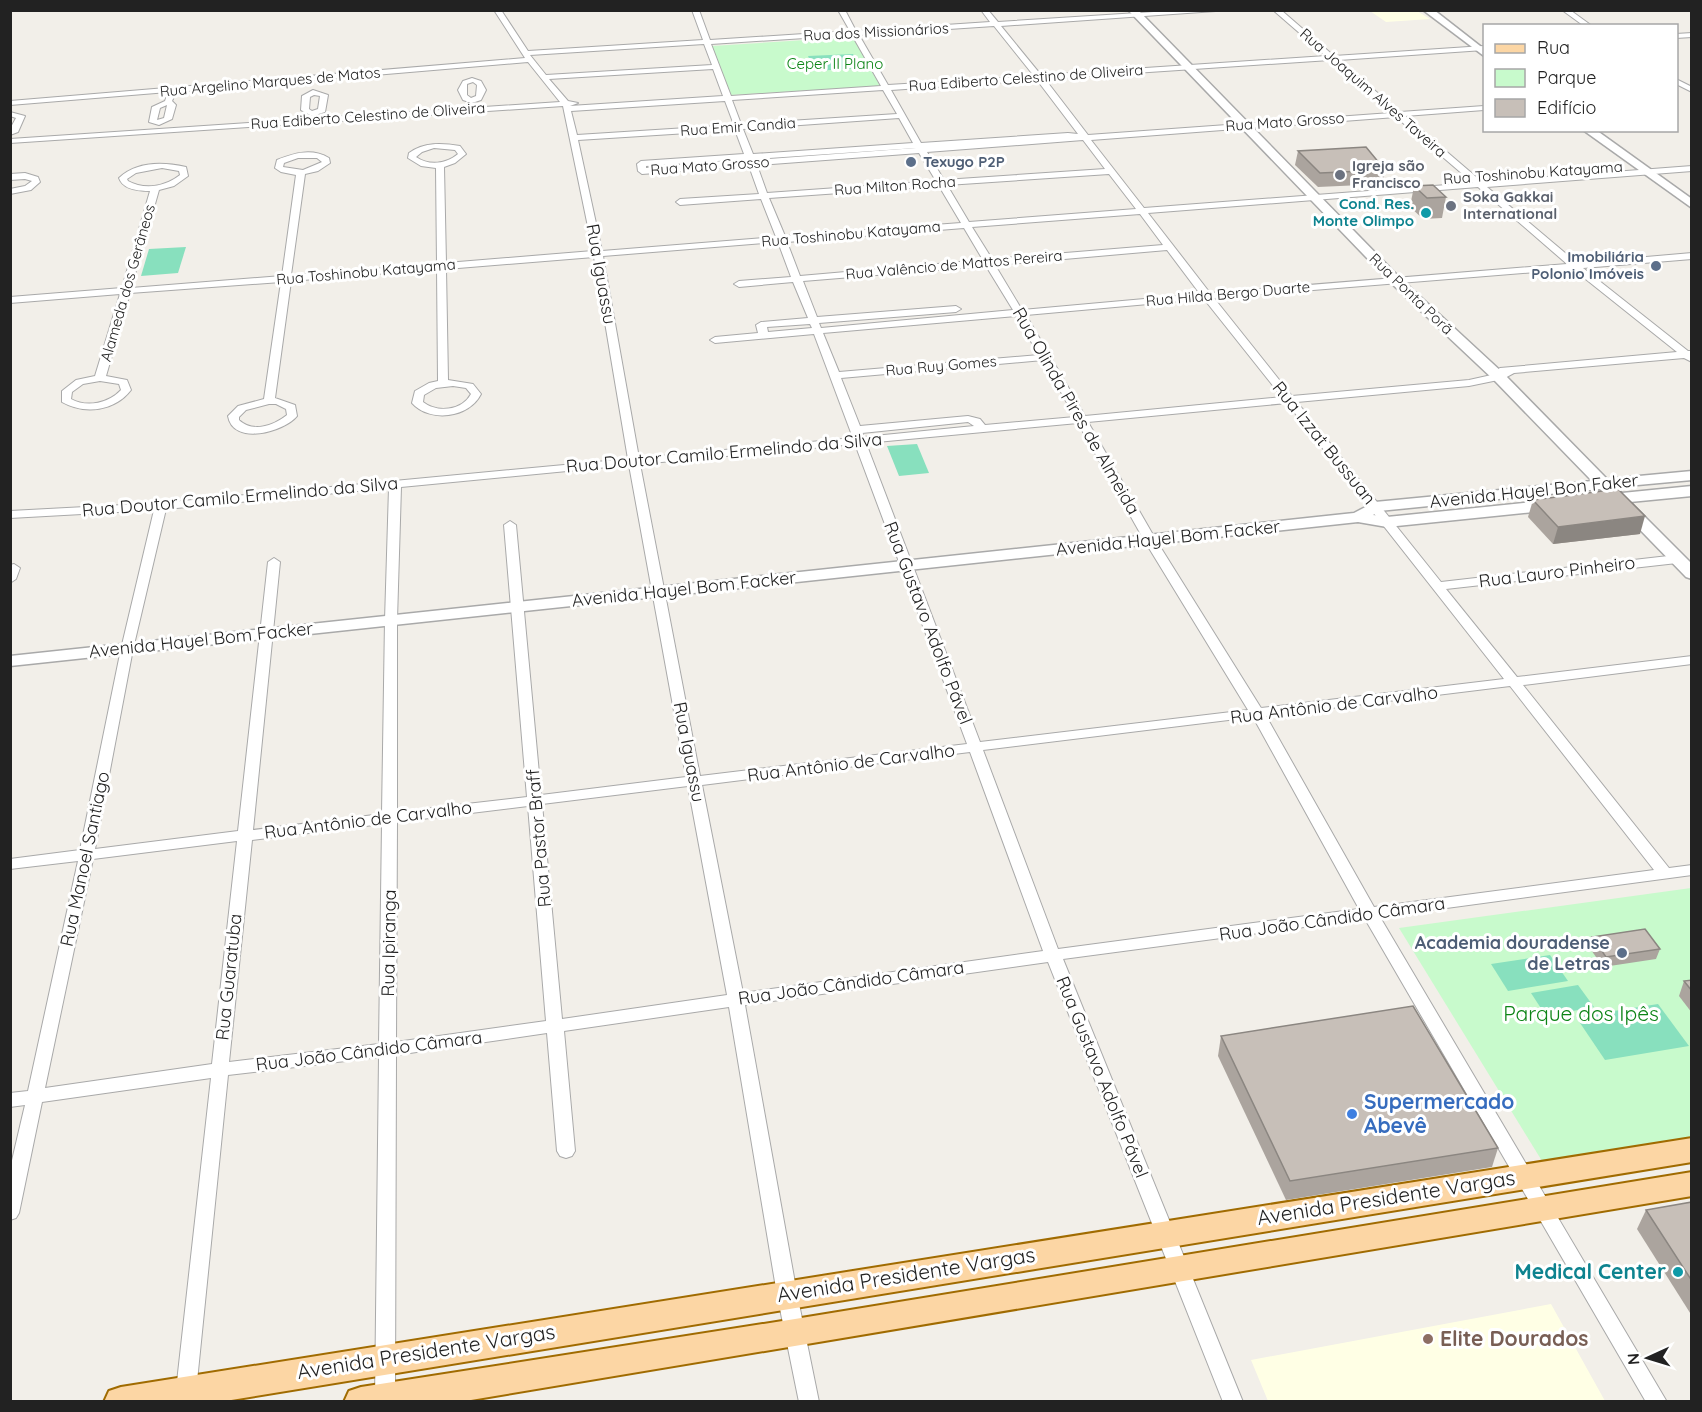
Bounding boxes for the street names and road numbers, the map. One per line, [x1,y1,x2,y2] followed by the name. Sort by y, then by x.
[803,18,949,45] street label: Rua dos Missionários
[1296,24,1450,161] street label: Rua Joaquim Alves Taveira
[908,60,1144,95] street label: Rua Ediberto Celestino de Oliveira
[159,62,381,101] street label: Rua Argelino Marques de Matos
[250,98,486,133] street label: Rua Ediberto Celestino de Oliveira
[1225,108,1345,135] street label: Rua Mato Grosso
[680,113,796,140] street label: Rua Emir Candia
[650,152,770,179] street label: Rua Mato Grosso
[1443,157,1623,188] street label: Rua Toshinobu Katayama
[833,172,956,199] street label: Rua Milton Rocha
[96,202,159,364] street label: Alameda dos Gerâneos
[761,216,941,251] street label: Rua Toshinobu Katayama
[581,222,622,326] street label: Rua Iguassu
[845,246,1063,283] street label: Rua Valêncio de Mattos Pereira
[1366,249,1457,338] street label: Rua Ponta Porã
[276,254,456,289] street label: Rua Toshinobu Katayama
[1145,277,1311,310] street label: Rua Hilda Bergo Duarte
[1008,303,1145,518] street label: Rua Olinda Pires de Almeida
[885,351,997,380] street label: Rua Ruy Gomes
[1268,376,1381,509] street label: Rua Izzat Bussuan
[565,427,883,478] street label: Rua Doutor Camilo Ermelindo da Silva
[1428,468,1640,513] street label: Avenida Hayel Bon Faker
[81,471,399,522] street label: Rua Doutor Camilo Ermelindo da Silva
[1055,514,1281,561] street label: Avenida Hayel Bom Facker
[879,518,978,727] street label: Rua Gustavo Adolfo Pável
[1477,550,1636,593] street label: Rua Lauro Pinheiro
[571,565,797,612] street label: Avenida Hayel Bom Facker
[88,616,314,663] street label: Avenida Hayel Bom Facker
[1229,680,1439,729] street label: Rua Antônio de Carvalho
[668,700,710,804] street label: Rua Iguassu
[746,738,956,787] street label: Rua Antônio de Carvalho
[521,768,556,908] street label: Rua Pastor Braff
[55,769,114,948] street label: Rua Manoel Santiago
[263,795,473,844] street label: Rua Antônio de Carvalho
[376,889,401,997] street label: Rua Ipiranga
[1217,891,1446,946] street label: Rua João Cândido Câmara
[210,912,247,1041] street label: Rua Guaratuba
[736,955,965,1010] street label: Rua João Cândido Câmara
[1051,973,1153,1181] street label: Rua Gustavo Adolfo Pável
[254,1025,483,1076] street label: Rua João Cândido Câmara
[1255,1164,1517,1230] street label: Avenida Presidente Vargas
[775,1241,1037,1307] street label: Avenida Presidente Vargas
[295,1318,557,1384] street label: Avenida Presidente Vargas

